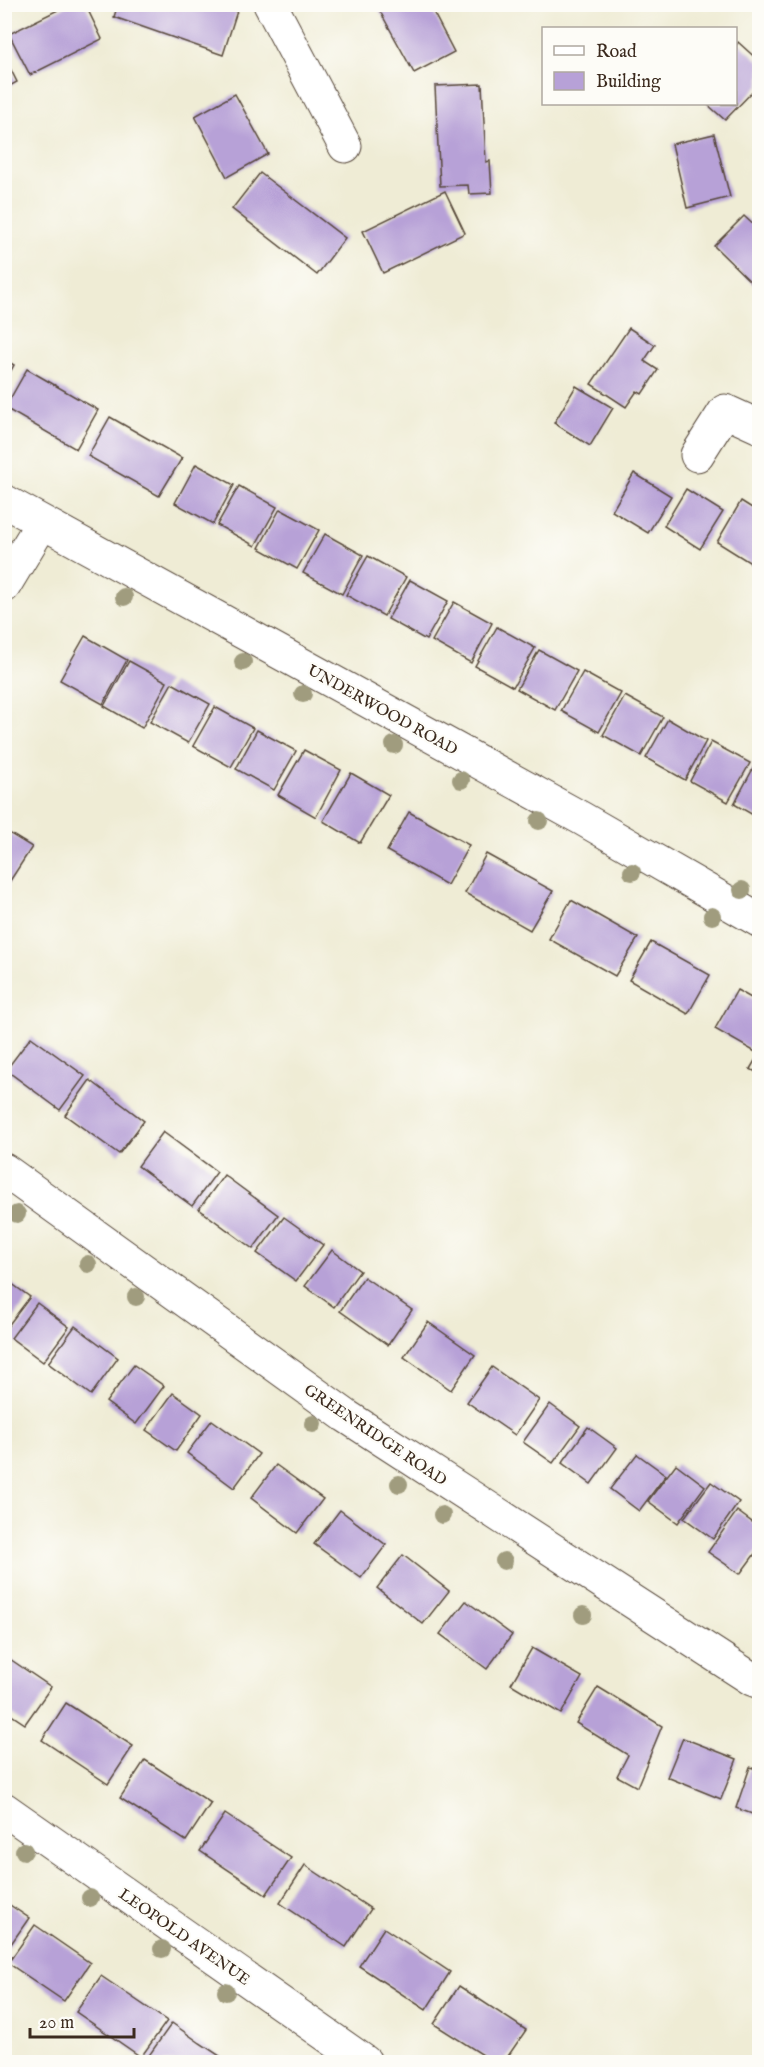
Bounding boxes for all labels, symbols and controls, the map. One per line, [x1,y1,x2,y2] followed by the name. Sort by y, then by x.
[542,27,737,105] legend
[596,41,637,64] text: Road
[596,71,661,94] text: Building
[303,661,461,760] street label: UNDERWOOD ROAD
[300,1380,450,1491] street label: GREENRIDGE ROAD
[114,1885,253,1990] street label: LEOPOLD AVENUE
[30,2001,134,2039] scale bar
[39,2012,74,2035] text: 20 m

